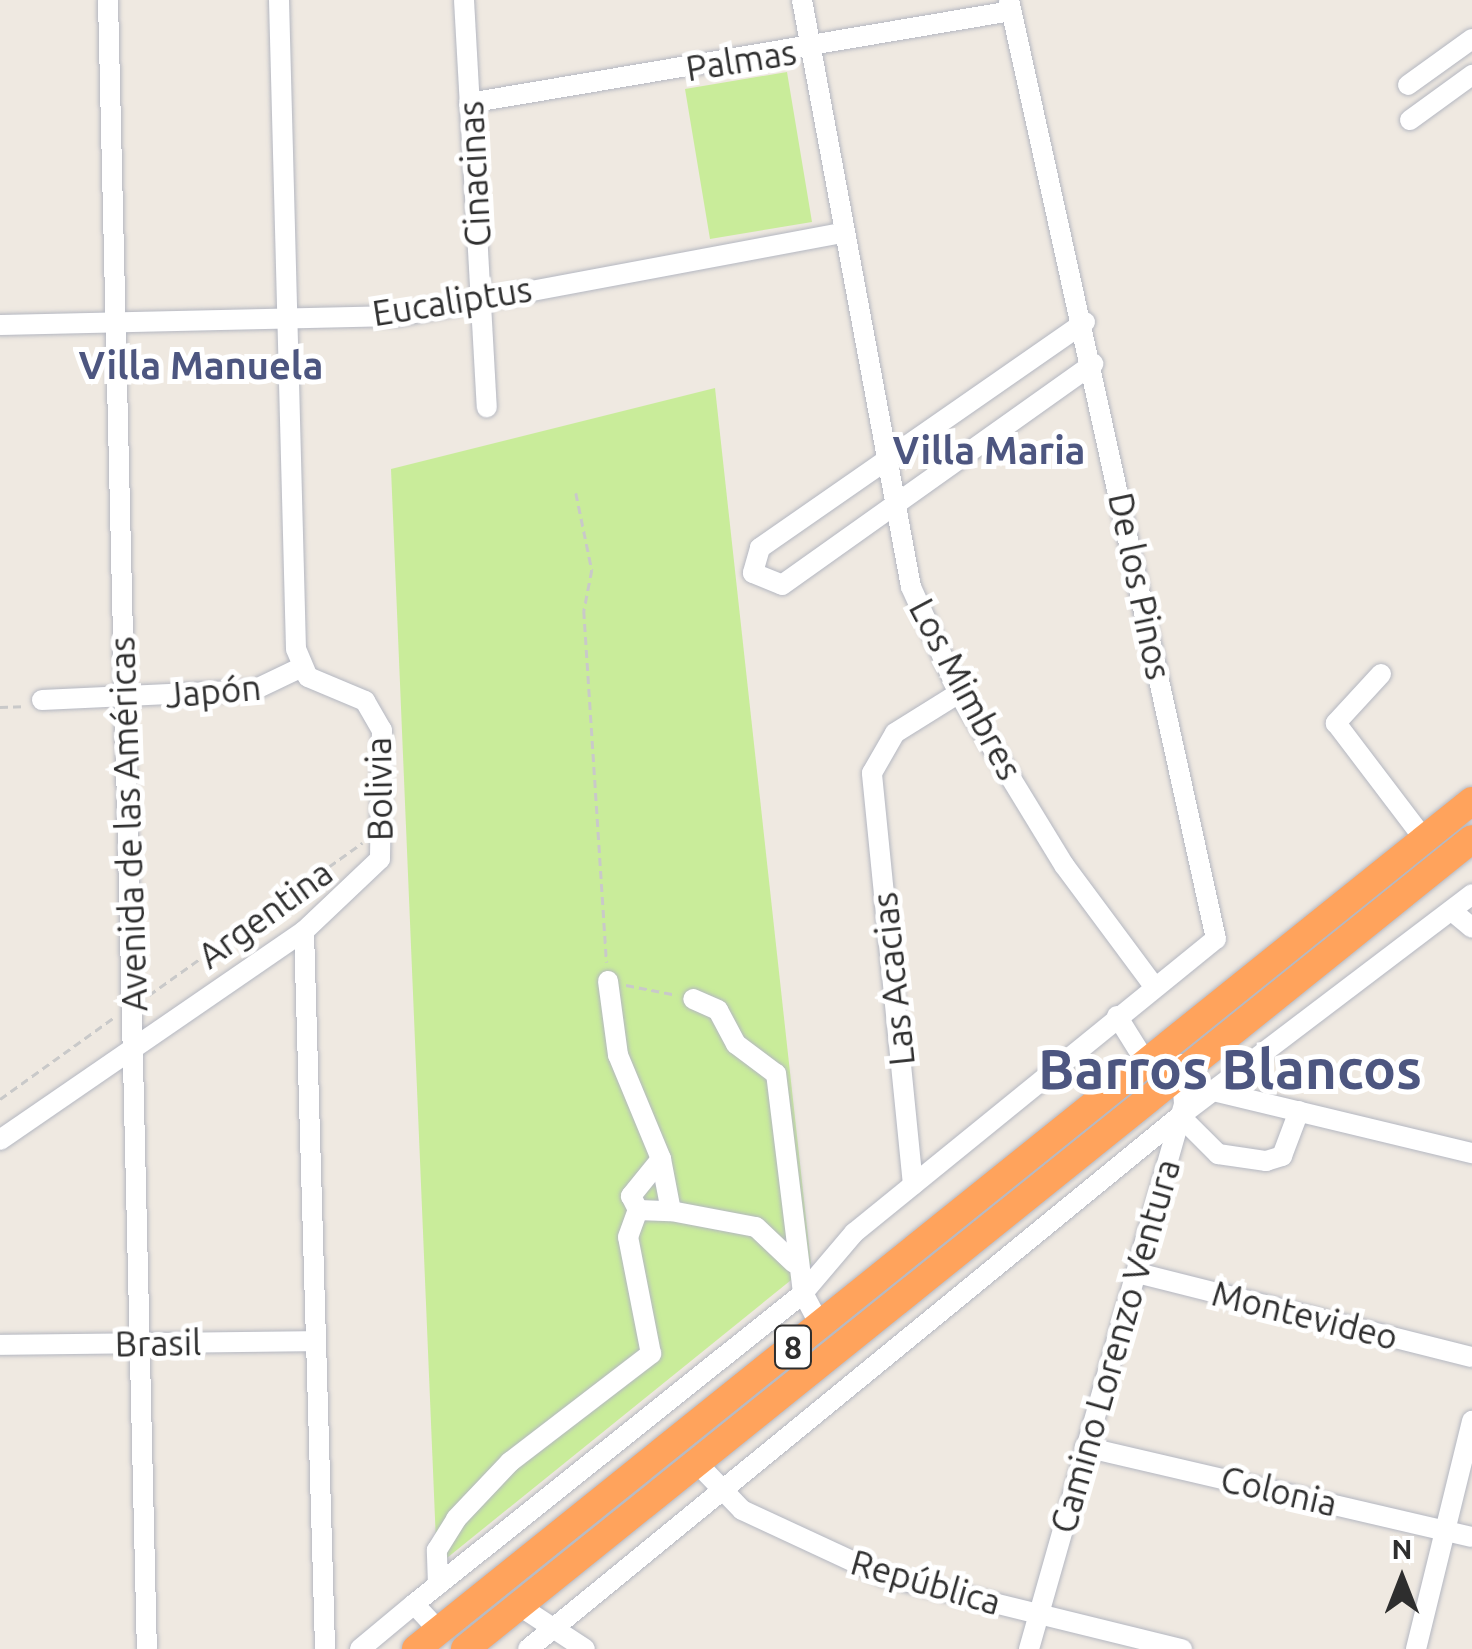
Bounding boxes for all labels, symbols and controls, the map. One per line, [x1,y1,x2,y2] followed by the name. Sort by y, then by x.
[683,31,799,89] street label: Palmas
[449,100,499,248] street label: Cinacinas
[369,268,535,334] street label: Eucaliptus
[79,343,323,389] district label: Villa Manuela
[893,428,1085,474] district label: Villa Maria
[1100,489,1180,683] street label: De los Pinos
[901,591,1031,787] street label: Los Mimbres
[100,636,156,1012] street label: Avenida de las Américas
[163,666,263,716] street label: Japón
[357,737,401,841] street label: Bolivia
[190,851,340,977] street label: Argentina
[863,890,923,1068] street label: Las Acacias
[1038,1036,1422,1102] district label: Barros Blancos
[1041,1154,1189,1538] street label: Camino Lorenzo Ventura
[1208,1272,1402,1358] street label: Montevideo
[773,1320,813,1374] road number: 8
[114,1321,202,1365] street label: Brasil
[1217,1457,1341,1525] street label: Colonia
[1352,1529,1452,1629] north arrow
[1392,1533,1412,1564] text: N
[846,1541,1006,1623] street label: República

